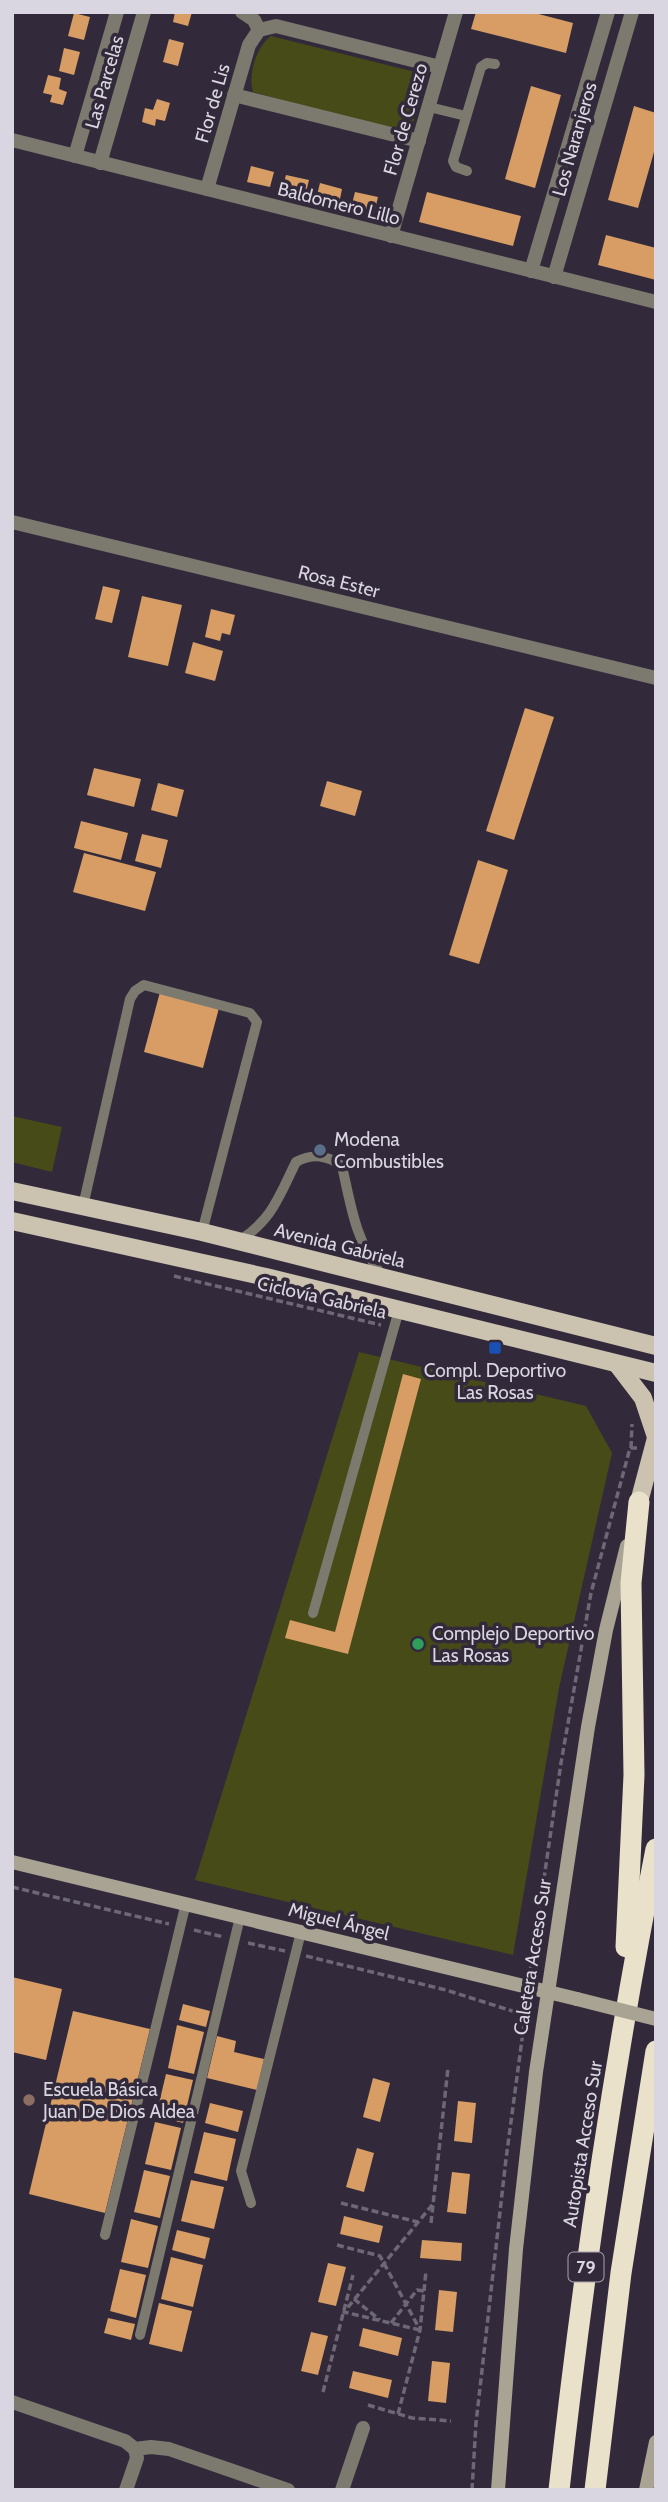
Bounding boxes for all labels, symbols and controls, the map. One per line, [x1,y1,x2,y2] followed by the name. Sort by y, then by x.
[80,33,129,131] street label: Las Parcelas
[379,60,432,178] street label: Flor de Cerezo
[190,61,235,145] street label: Flor de Lis
[547,79,602,199] street label: Los Naranjeros
[275,177,403,230] street label: Baldomero Lillo
[296,560,382,603] street label: Rosa Ester
[334,1128,444,1173] place label: Modena Combustibles
[312,1142,328,1158] marker: Modena Combustibles
[272,1218,408,1273] street label: Avenida Gabriela
[255,1271,389,1324] street label: Ciclovía Gabriela
[487,1340,503,1356] marker: Compl. Deportivo Las Rosas
[424,1359,566,1404] place label: Compl. Deportivo Las Rosas
[432,1622,595,1667] place label: Complejo Deportivo Las Rosas
[410,1636,426,1652] marker: Complejo Deportivo Las Rosas
[509,1877,556,2037] street label: Caletera Acceso Sur
[286,1897,392,1945] street label: Miguel Ángel
[558,2059,607,2229] street label: Autopista Acceso Sur
[42,2078,195,2123] place label: Escuela Básica Juan De Dios Aldea
[21,2092,37,2108] marker: Escuela Básica Juan De Dios Aldea
[568,2252,604,2281] road number: 79

